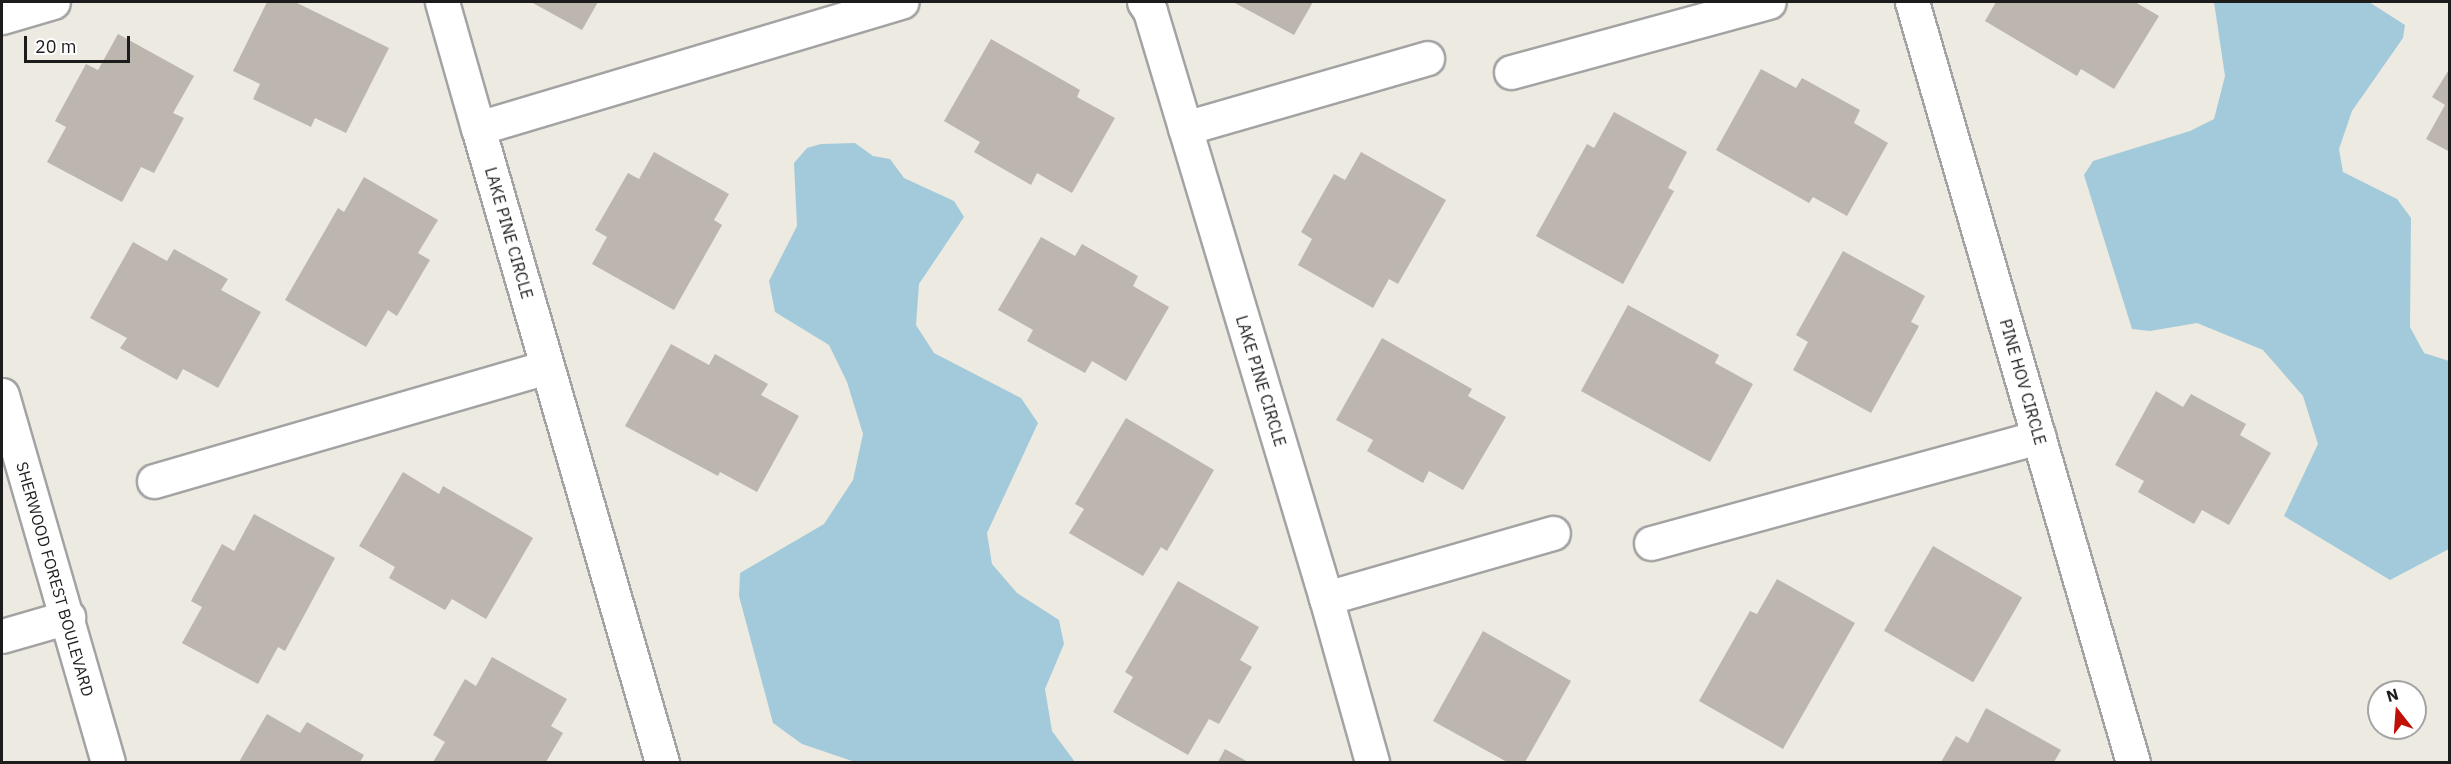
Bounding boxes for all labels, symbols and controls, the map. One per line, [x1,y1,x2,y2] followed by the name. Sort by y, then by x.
[27,24,134,62] scale bar
[35,35,77,58] text: 20 m
[481,165,537,301] street label: LAKE PINE CIRCLE
[1232,313,1290,449] street label: LAKE PINE CIRCLE
[1996,317,2050,447] street label: PINE HOV CIRCLE
[12,459,98,699] street label: SHERWOOD FOREST BOULEVARD
[2367,680,2427,740] north arrow
[2384,683,2401,706] text: N

